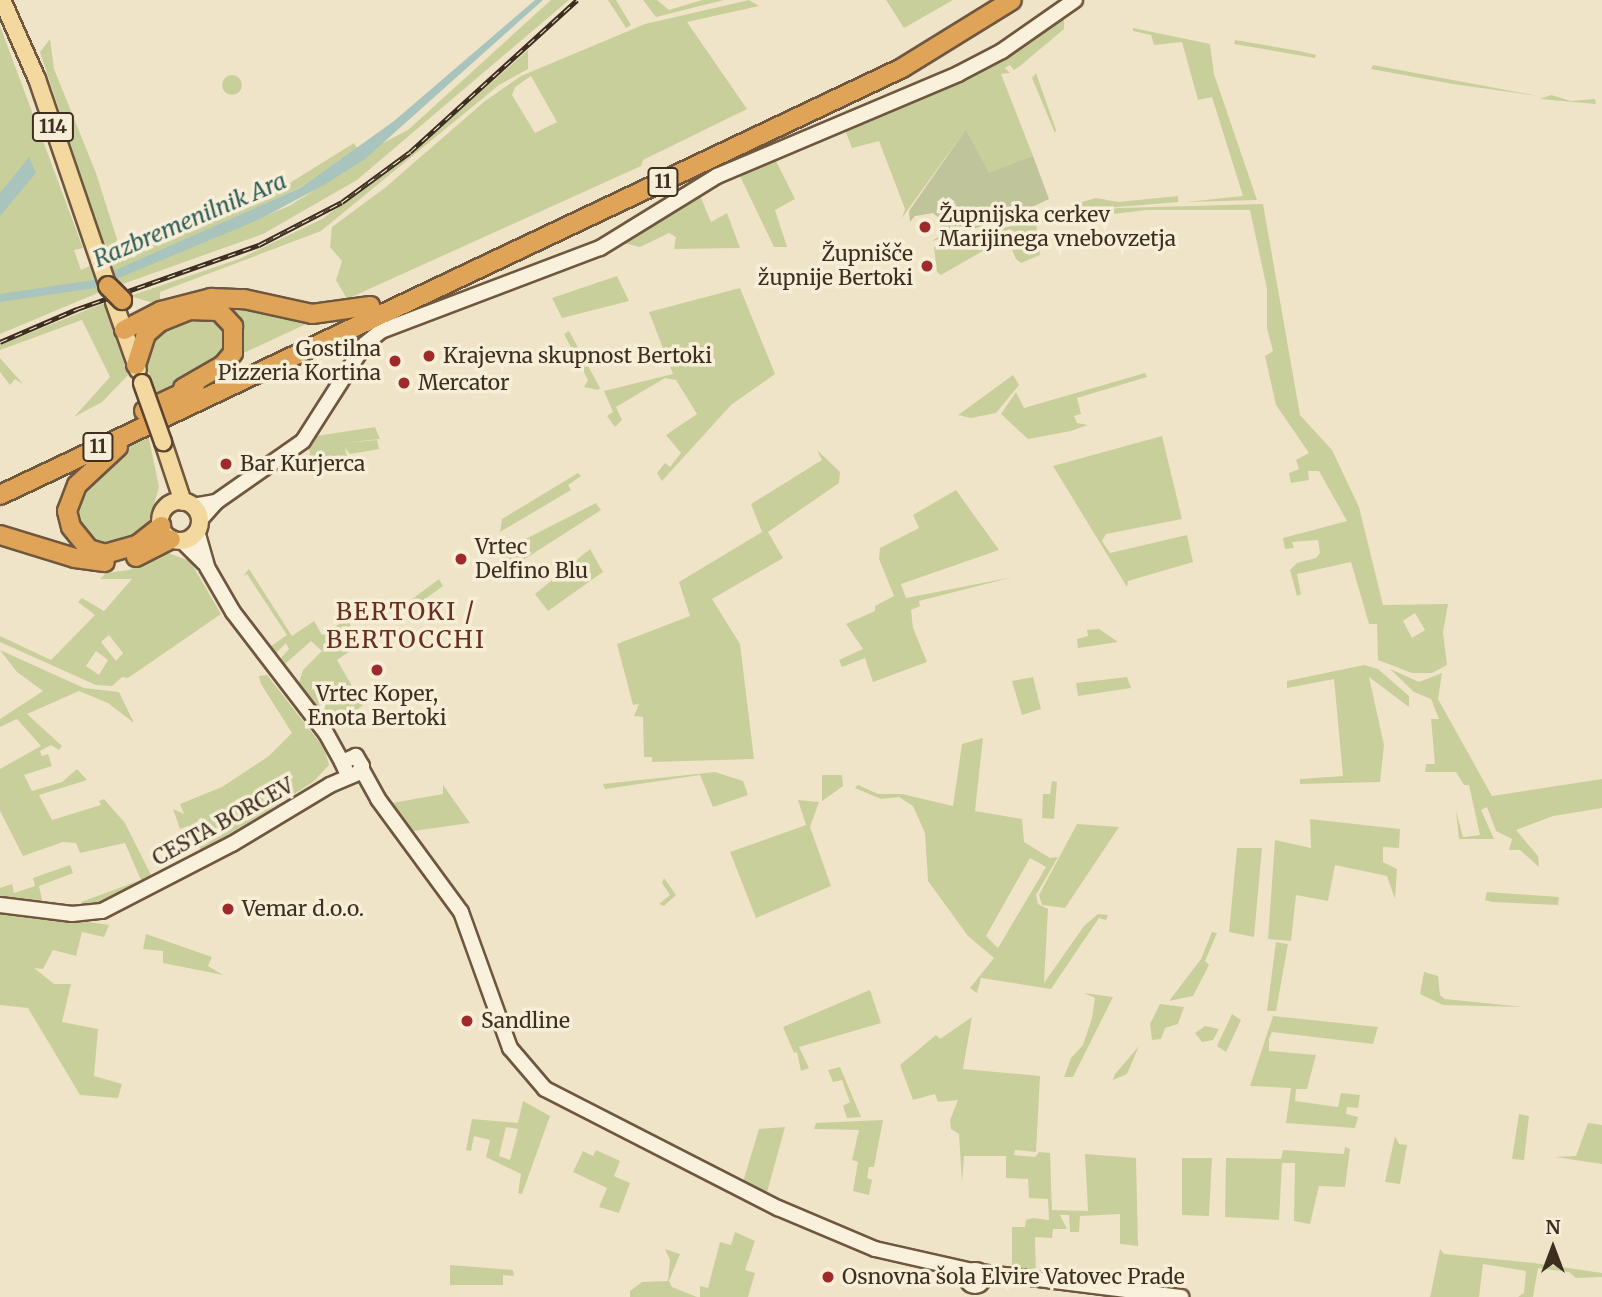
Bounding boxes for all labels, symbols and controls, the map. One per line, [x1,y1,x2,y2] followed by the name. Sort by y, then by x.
[30,111,76,142] road number: 114
[647,166,679,198] road number: 11
[89,167,291,273] water label: Razbremenilnik Ara
[939,202,1176,252] place label: Župnijska cerkev Marijinega vnebovzetja
[917,219,933,235] marker: Župnijska cerkev Marijinega vnebovzetja
[758,241,913,291] place label: Župnišče župnije Bertoki
[919,258,935,274] marker: Župnišče župnije Bertoki
[218,336,381,386] place label: Gostilna Pizzeria Kortina
[443,343,712,369] place label: Krajevna skupnost Bertoki
[421,348,437,364] marker: Krajevna skupnost Bertoki
[387,353,403,369] marker: Gostilna Pizzeria Kortina
[418,370,509,396] place label: Mercator
[396,375,412,391] marker: Mercator
[82,432,114,462] road number: 11
[240,451,365,477] place label: Bar Kurjerca
[218,456,234,472] marker: Bar Kurjerca
[475,534,588,584] place label: Vrtec Delfino Blu
[453,551,469,567] marker: Vrtec Delfino Blu
[327,598,485,654] district label: BERTOKI / BERTOCCHI
[369,662,385,678] marker: Vrtec Koper, Enota Bertoki
[307,681,447,731] place label: Vrtec Koper, Enota Bertoki
[148,773,298,871] street label: CESTA BORCEV
[242,896,364,922] place label: Vemar d.o.o.
[220,901,236,917] marker: Vemar d.o.o.
[481,1008,570,1034] place label: Sandline
[459,1013,475,1029] marker: Sandline
[1518,1213,1588,1283] north arrow
[1545,1215,1561,1239] text: N
[842,1264,1185,1290] place label: Osnovna šola Elvire Vatovec Prade
[820,1269,836,1285] marker: Osnovna šola Elvire Vatovec Prade

